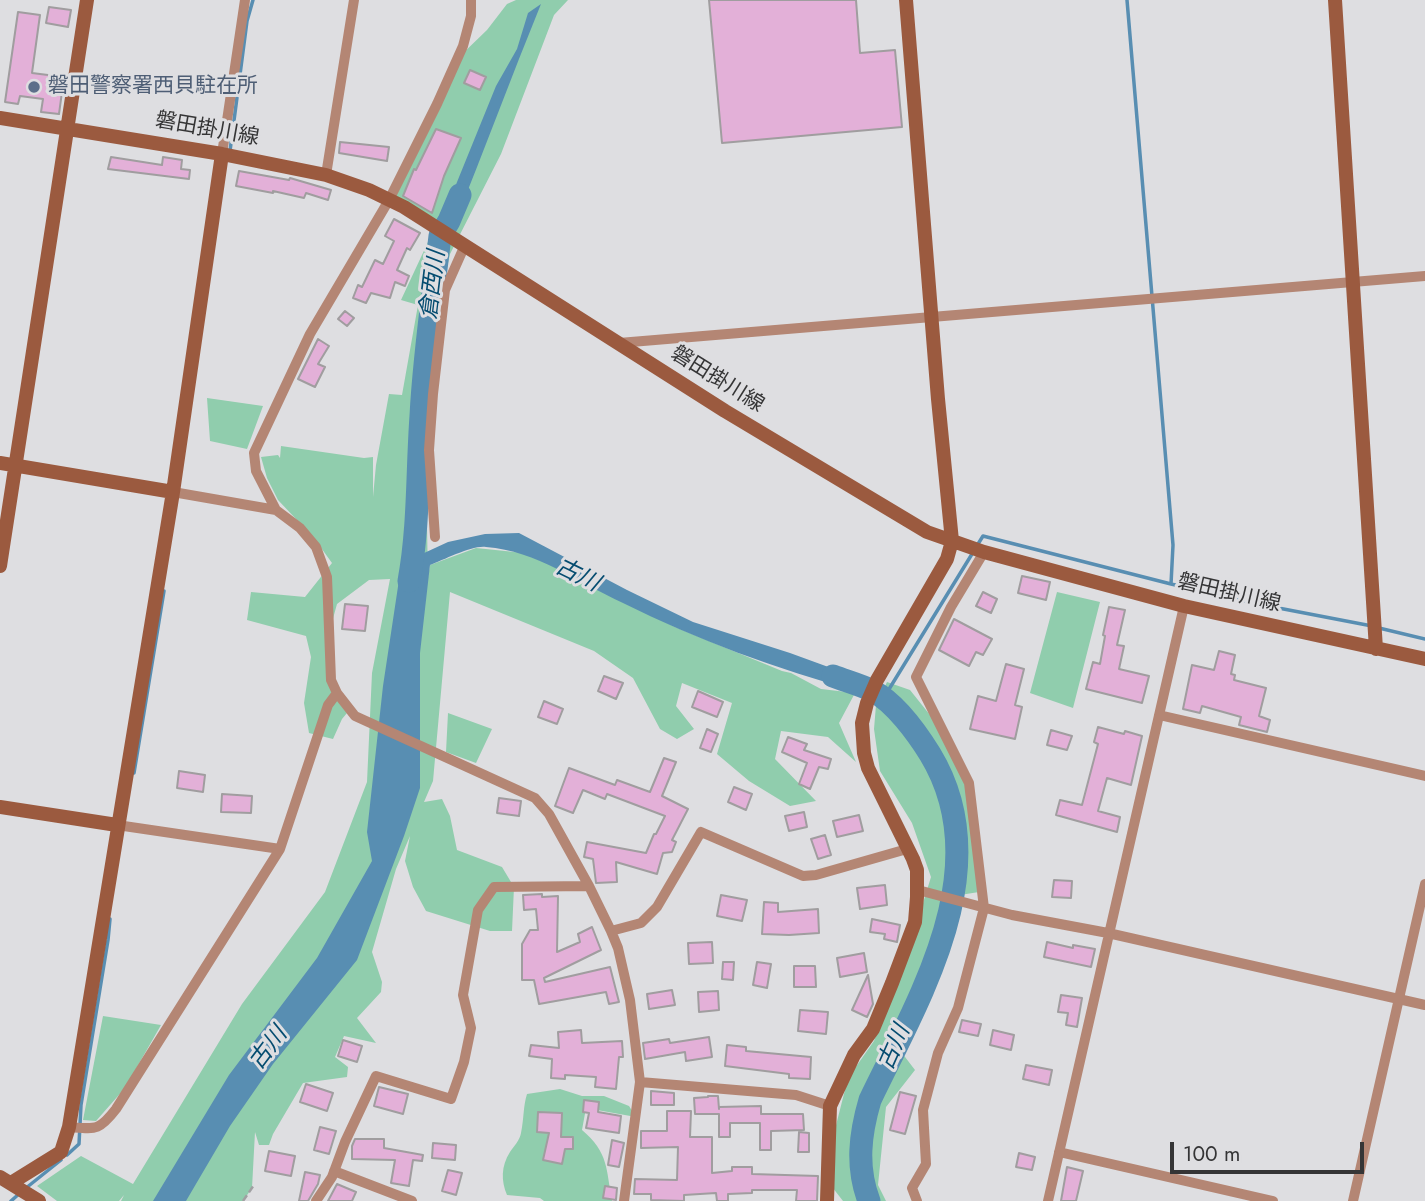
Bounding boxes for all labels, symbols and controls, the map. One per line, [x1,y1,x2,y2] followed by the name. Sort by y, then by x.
[48,74,258,100] place label: 磐田警察署西貝駐在所
[26,79,42,95] marker: 磐田警察署西貝駐在所
[153,108,261,152] street label: 磐田掛川線
[416,249,452,321] water label: 倉西川
[666,341,768,419] street label: 磐田掛川線
[550,554,604,598] water label: 古川
[1175,570,1283,618] street label: 磐田掛川線
[873,1021,917,1075] water label: 古川
[244,1022,294,1076] water label: 古川
[1173,1128,1367,1172] scale bar
[1183,1139,1240,1169] text: 100 m

